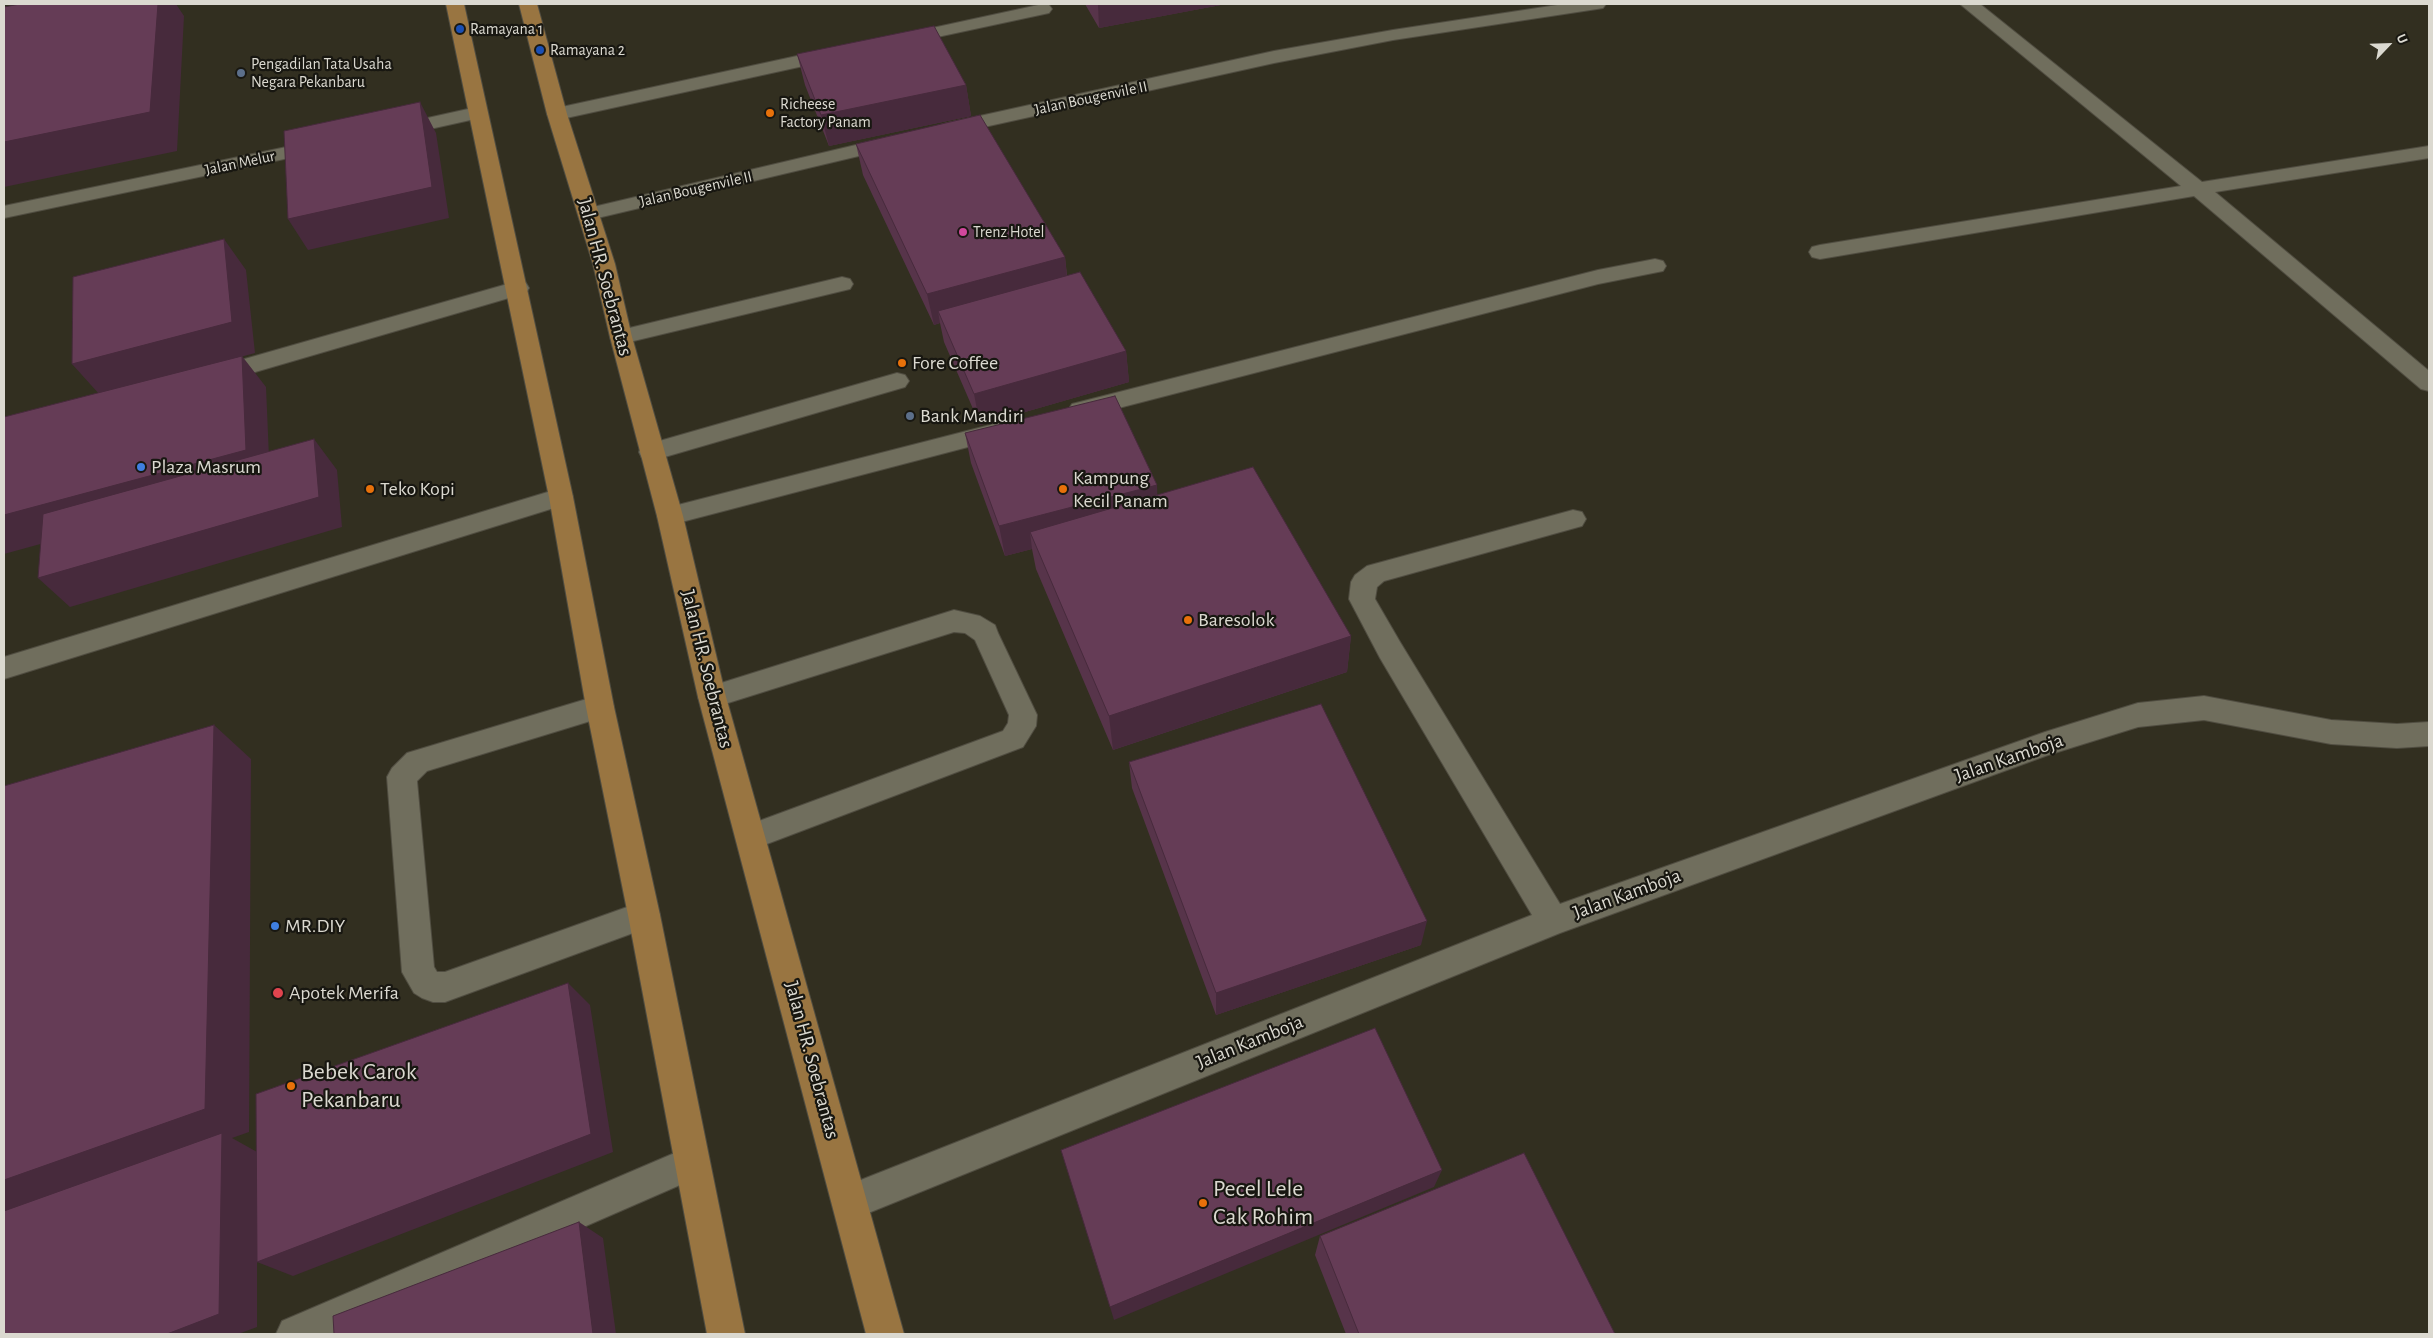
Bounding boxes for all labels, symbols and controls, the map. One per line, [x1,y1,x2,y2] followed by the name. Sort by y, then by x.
[470,19,543,39] place label: Ramayana 1
[2363,20,2413,70] north arrow
[454,23,466,35] marker: Ramayana 1
[2393,32,2410,46] text: U
[550,40,625,60] place label: Ramayana 2
[534,44,546,56] marker: Ramayana 2
[251,54,392,92] place label: Pengadilan Tata Usaha Negara Pekanbaru
[235,67,247,79] marker: Pengadilan Tata Usaha Negara Pekanbaru
[1033,77,1149,119] street label: Jalan Bougenvile II
[780,94,871,132] place label: Richeese Factory Panam
[764,107,776,119] marker: Richeese Factory Panam
[203,146,277,180] street label: Jalan Melur
[638,167,754,211] street label: Jalan Bougenvile II
[572,196,638,358] street label: Jalan HR. Soebrantas
[973,222,1045,242] place label: Trenz Hotel
[957,226,969,238] marker: Trenz Hotel
[912,351,998,375] place label: Fore Coffee
[896,357,908,369] marker: Fore Coffee
[920,404,1024,428] place label: Bank Mandiri
[904,410,916,422] marker: Bank Mandiri
[151,455,261,479] place label: Plaza Masrum
[135,461,147,473] marker: Plaza Masrum
[1073,466,1168,513] place label: Kampung Kecil Panam
[380,477,455,501] place label: Teko Kopi
[364,483,376,495] marker: Teko Kopi
[1057,483,1069,495] marker: Kampung Kecil Panam
[676,587,738,751] street label: Jalan HR. Soebrantas
[1198,608,1275,632] place label: Baresolok
[1182,614,1194,626] marker: Baresolok
[1952,728,2066,788] street label: Jalan Kamboja
[1570,863,1684,925] street label: Jalan Kamboja
[285,914,345,938] place label: MR.DIY
[269,920,281,932] marker: MR.DIY
[779,979,845,1141] street label: Jalan HR. Soebrantas
[289,981,399,1005] place label: Apotek Merifa
[271,986,285,1000] marker: Apotek Merifa
[1193,1010,1307,1074] street label: Jalan Kamboja
[301,1058,417,1114] place label: Bebek Carok Pekanbaru
[285,1080,297,1092] marker: Bebek Carok Pekanbaru
[1213,1175,1313,1231] place label: Pecel Lele Cak Rohim
[1197,1197,1209,1209] marker: Pecel Lele Cak Rohim

